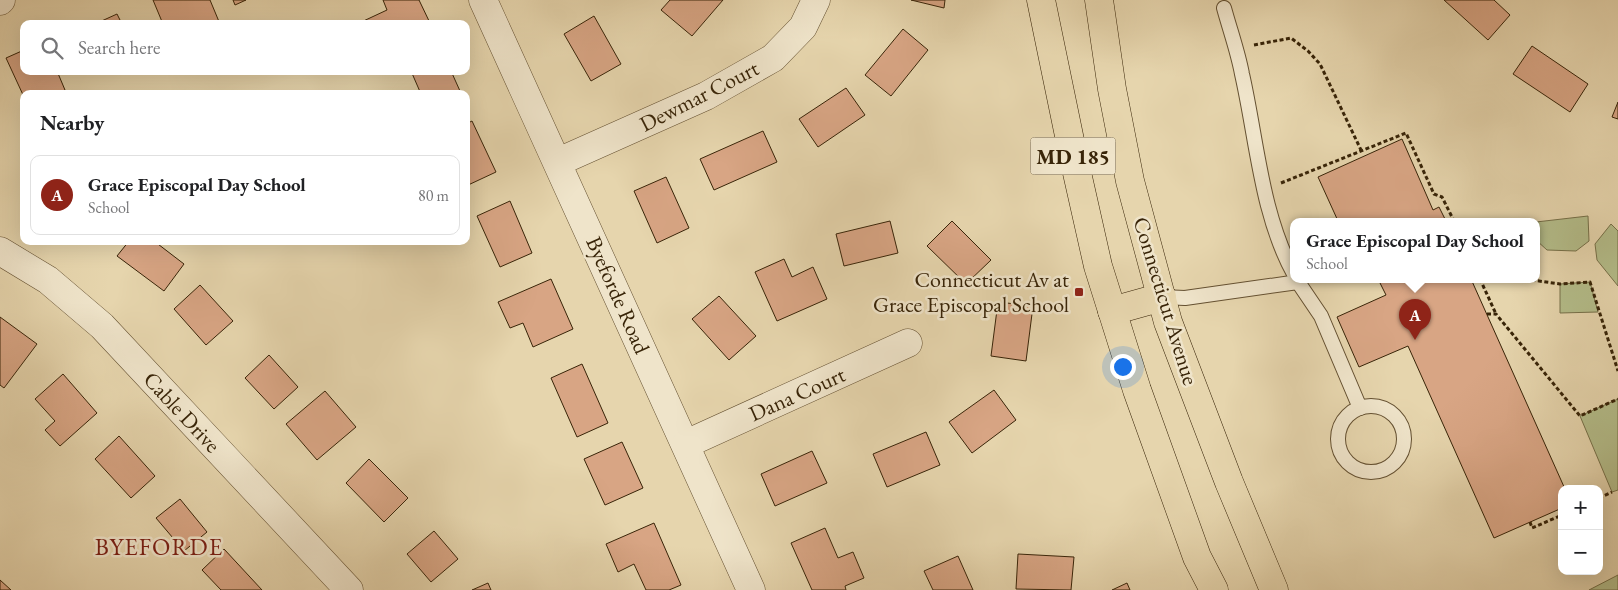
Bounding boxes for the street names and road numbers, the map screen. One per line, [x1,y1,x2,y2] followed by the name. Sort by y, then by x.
[634,53,764,138] street label: Dewmar Court
[1030,138,1116,174] road number: MD 185
[1127,213,1205,389] street label: Connecticut Avenue
[579,232,657,359] street label: Byeforde Road
[744,360,850,428] street label: Dana Court
[137,365,227,459] street label: Cable Drive

